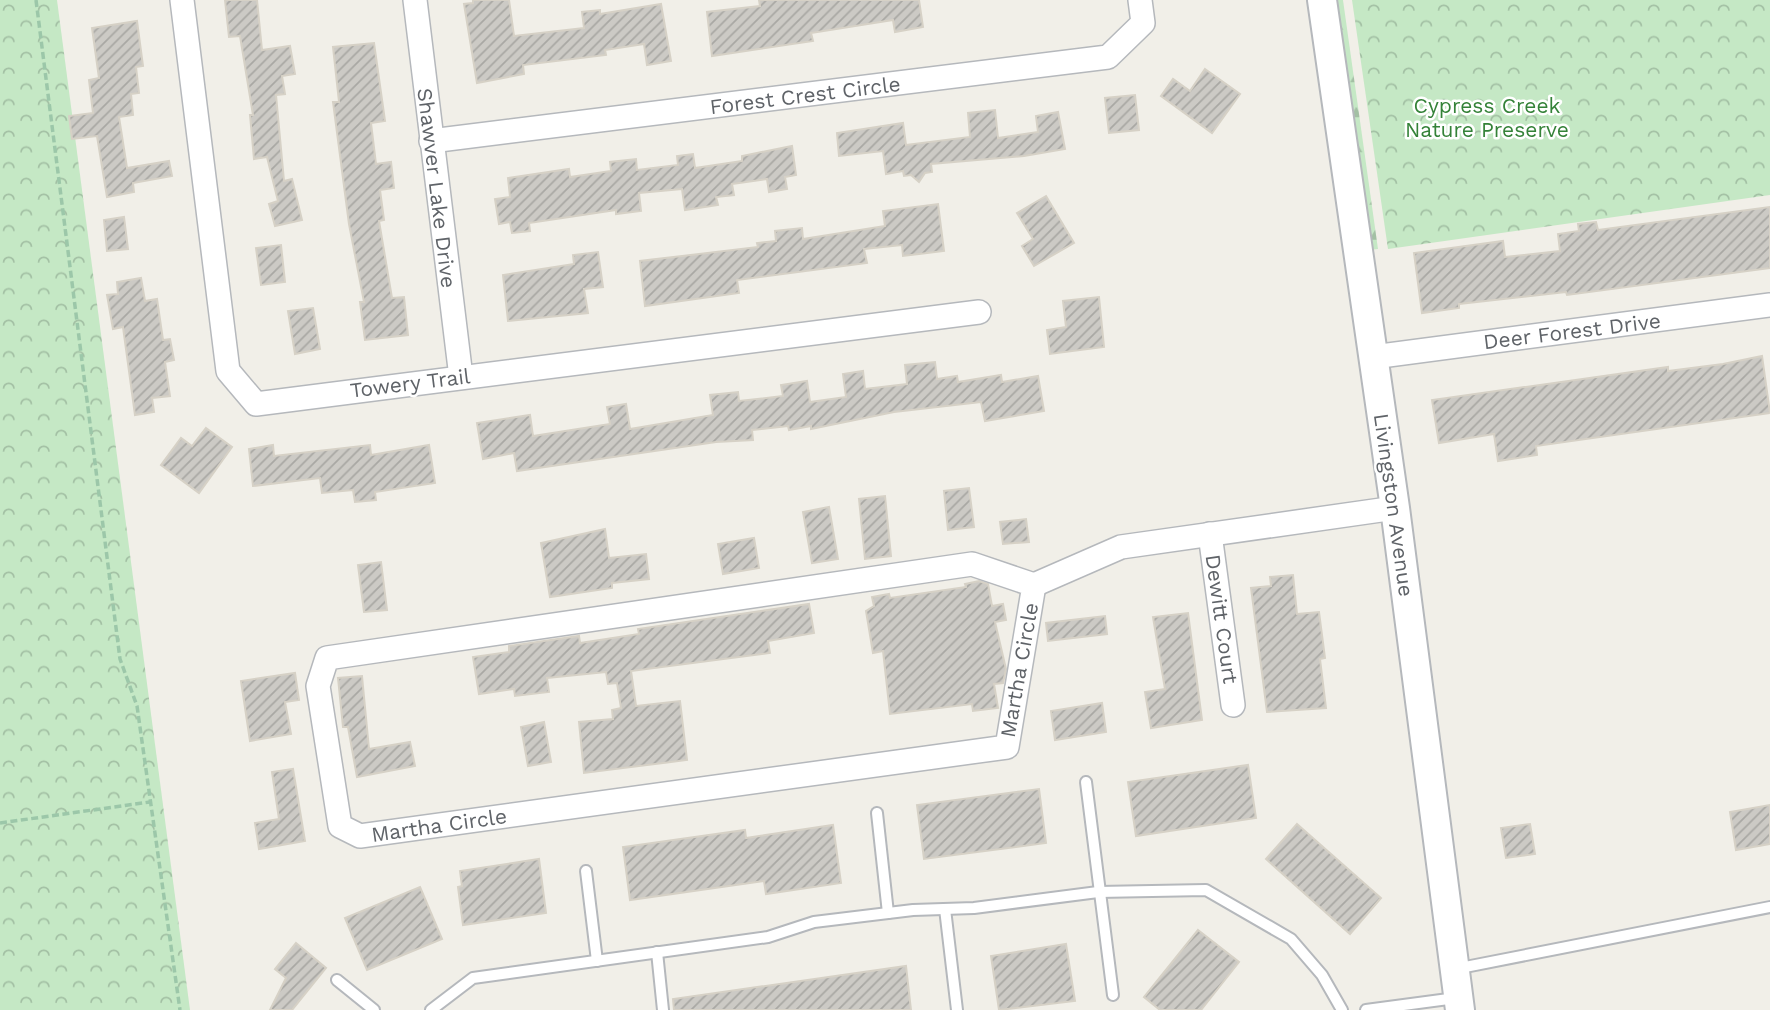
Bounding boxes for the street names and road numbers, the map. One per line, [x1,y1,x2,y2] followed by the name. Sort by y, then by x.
[708,71,902,119] street label: Forest Crest Circle
[412,87,462,289] street label: Shawver Lake Drive
[1482,308,1662,354] street label: Deer Forest Drive
[348,363,472,403] street label: Towery Trail
[1369,412,1419,598] street label: Livingston Avenue
[1201,553,1243,685] street label: Dewitt Court
[995,601,1043,739] street label: Martha Circle
[370,803,508,847] street label: Martha Circle

